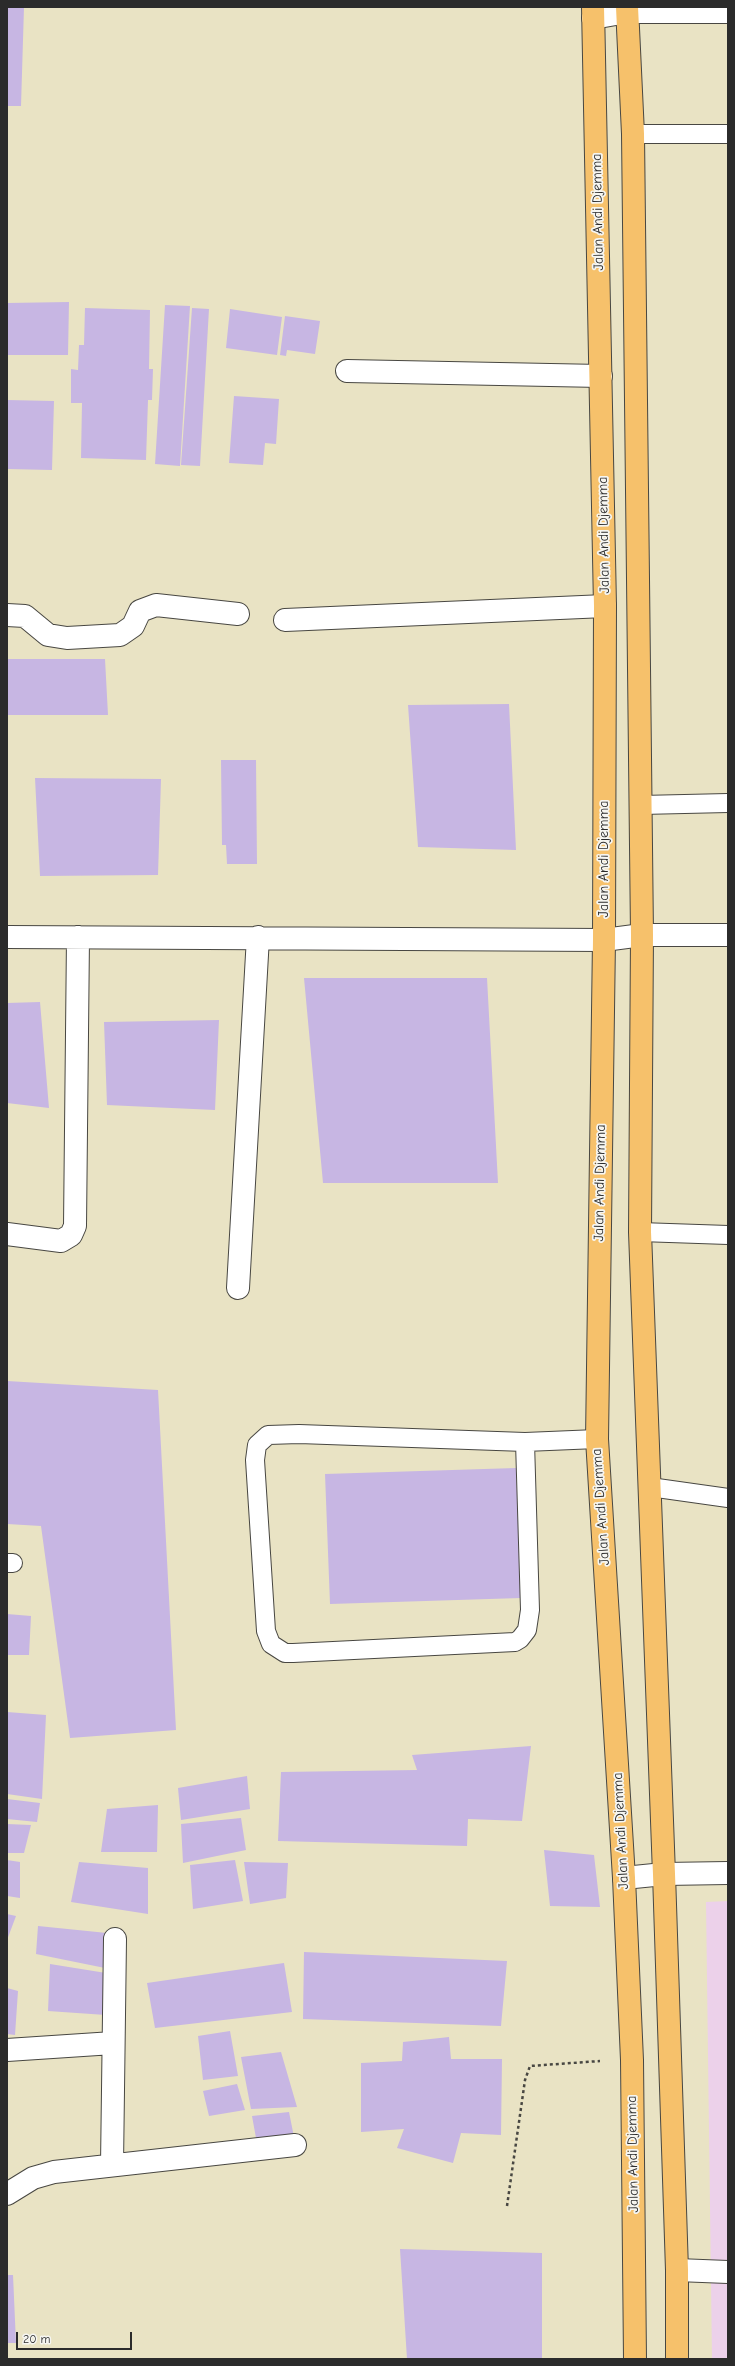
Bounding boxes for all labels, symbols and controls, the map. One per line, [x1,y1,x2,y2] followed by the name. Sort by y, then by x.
[589,153,607,271] street label: Jalan Andi Djemma
[595,476,613,594] street label: Jalan Andi Djemma
[596,801,612,917] street label: Jalan Andi Djemma
[591,1124,609,1242] street label: Jalan Andi Djemma
[589,1448,613,1566] street label: Jalan Andi Djemma
[610,1772,632,1890] street label: Jalan Andi Djemma
[624,2095,642,2213] street label: Jalan Andi Djemma
[18,2324,134,2350] scale bar
[23,2332,51,2346] text: 20 m

